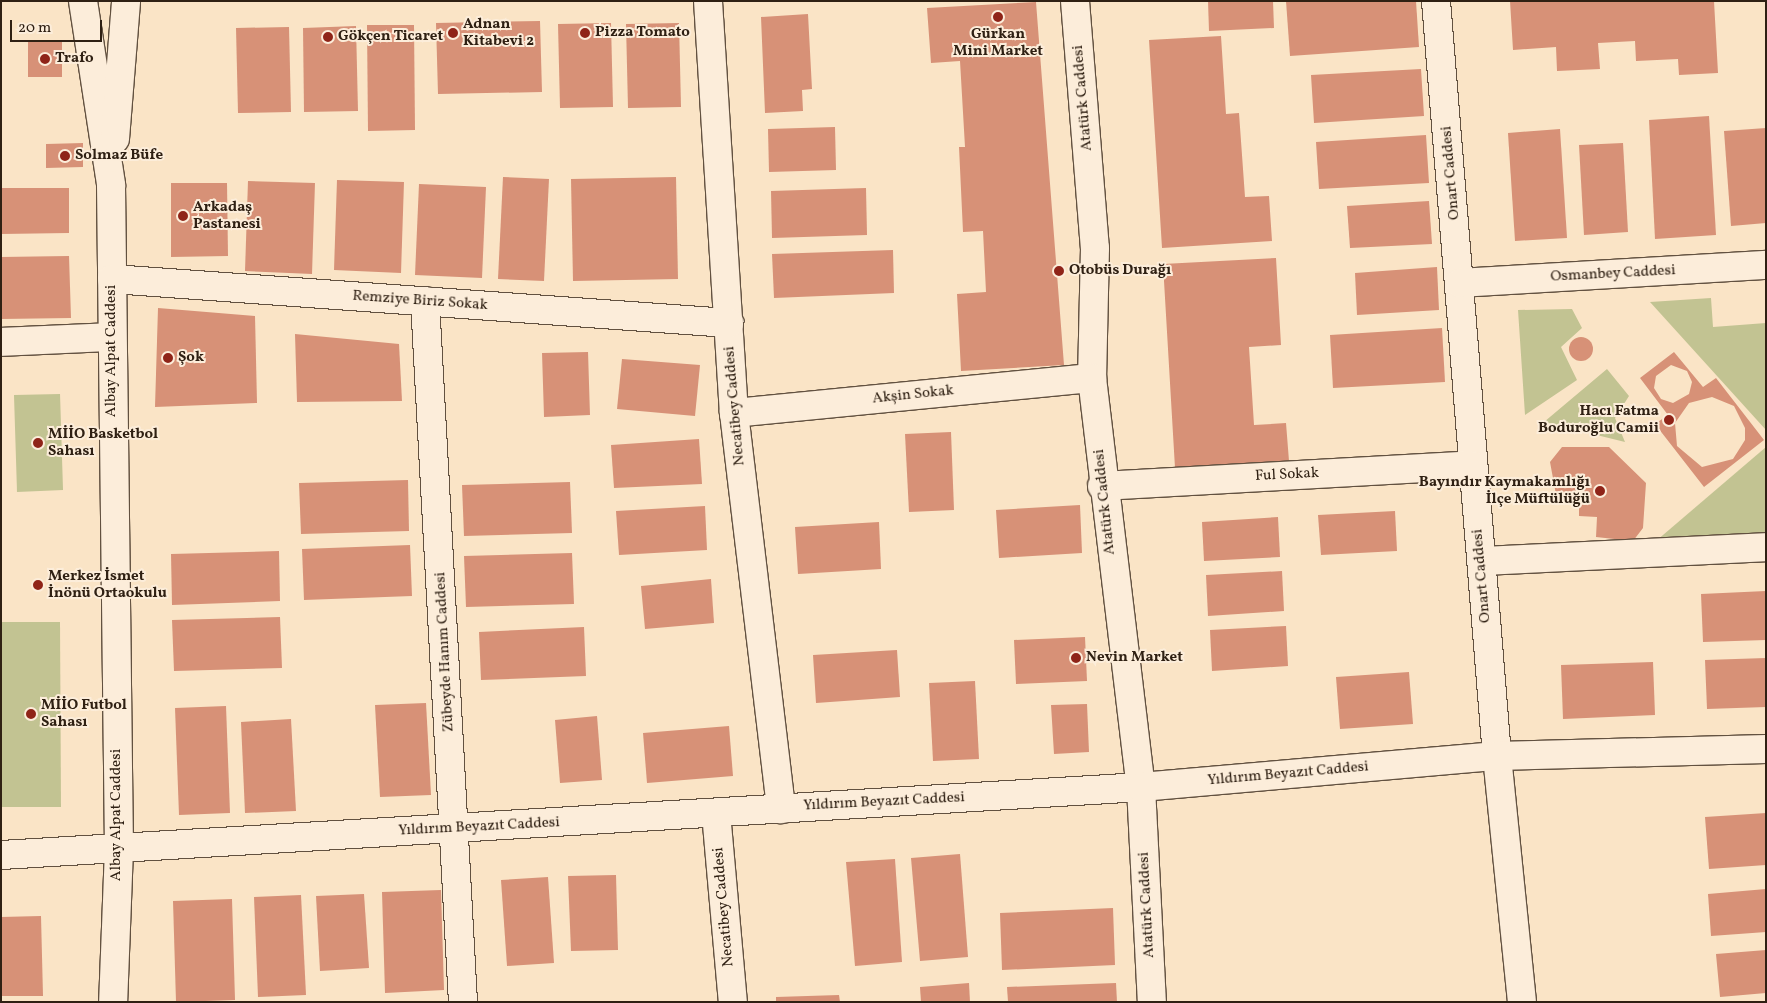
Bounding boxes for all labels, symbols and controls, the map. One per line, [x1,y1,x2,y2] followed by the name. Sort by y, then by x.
[12,10,105,42] scale bar
[992,11,1004,23] marker: Gürkan Mini Market
[463,15,534,50] place label: Adnan Kitabevi 2
[18,18,51,39] text: 20 m
[595,24,690,42] place label: Pizza Tomato
[953,25,1043,60] place label: Gürkan Mini Market
[447,27,459,39] marker: Adnan Kitabevi 2
[579,27,591,39] marker: Pizza Tomato
[338,28,443,46] place label: Gökçen Ticaret
[322,31,334,43] marker: Gökçen Ticaret
[1069,44,1097,152] street label: Atatürk Caddesi
[55,50,94,68] place label: Trafo
[39,53,51,65] marker: Trafo
[1438,125,1464,221] street label: Onart Caddesi
[75,147,163,165] place label: Solmaz Büfe
[59,150,71,162] marker: Solmaz Büfe
[193,198,261,233] place label: Arkadaş Pastanesi
[177,210,189,222] marker: Arkadaş Pastanesi
[1069,262,1171,280] place label: Otobüs Durağı
[1550,262,1676,286] street label: Osmanbey Caddesi
[1053,265,1065,277] marker: Otobüs Durağı
[103,285,121,417] street label: Albay Alpat Caddesi
[352,287,488,315] street label: Remziye Biriz Sokak
[721,345,749,467] street label: Necatibey Caddesi
[178,349,204,367] place label: Şok
[162,352,174,364] marker: Şok
[872,382,954,408] street label: Akşin Sokak
[1538,402,1659,437] place label: Hacı Fatma Boduroğlu Camii
[1663,414,1675,426] marker: Hacı Fatma Boduroğlu Camii
[48,425,158,460] place label: MİİO Basketbol Sahası
[32,437,44,449] marker: MİİO Basketbol Sahası
[1090,448,1120,556] street label: Atatürk Caddesi
[1255,464,1319,486] street label: Ful Sokak
[1419,473,1590,508] place label: Bayındır Kaymakamlığı İlçe Müftülüğü
[1594,485,1606,497] marker: Bayındır Kaymakamlığı İlçe Müftülüğü
[1469,528,1495,624] street label: Onart Caddesi
[48,567,167,602] place label: Merkez İsmet İnönü Ortaokulu
[432,571,458,733] street label: Zübeyde Hanım Caddesi
[32,579,44,591] marker: Merkez İsmet İnönü Ortaokulu
[1086,649,1183,667] place label: Nevin Market
[1070,652,1082,664] marker: Nevin Market
[41,696,127,731] place label: MİİO Futbol Sahası
[25,708,37,720] marker: MİİO Futbol Sahası
[108,749,126,881] street label: Albay Alpat Caddesi
[1207,758,1369,790] street label: Yıldırım Beyazıt Caddesi
[803,789,965,815] street label: Yıldırım Beyazıt Caddesi
[398,814,560,840] street label: Yıldırım Beyazıt Caddesi
[710,846,738,968] street label: Necatibey Caddesi
[1135,851,1159,959] street label: Atatürk Caddesi

